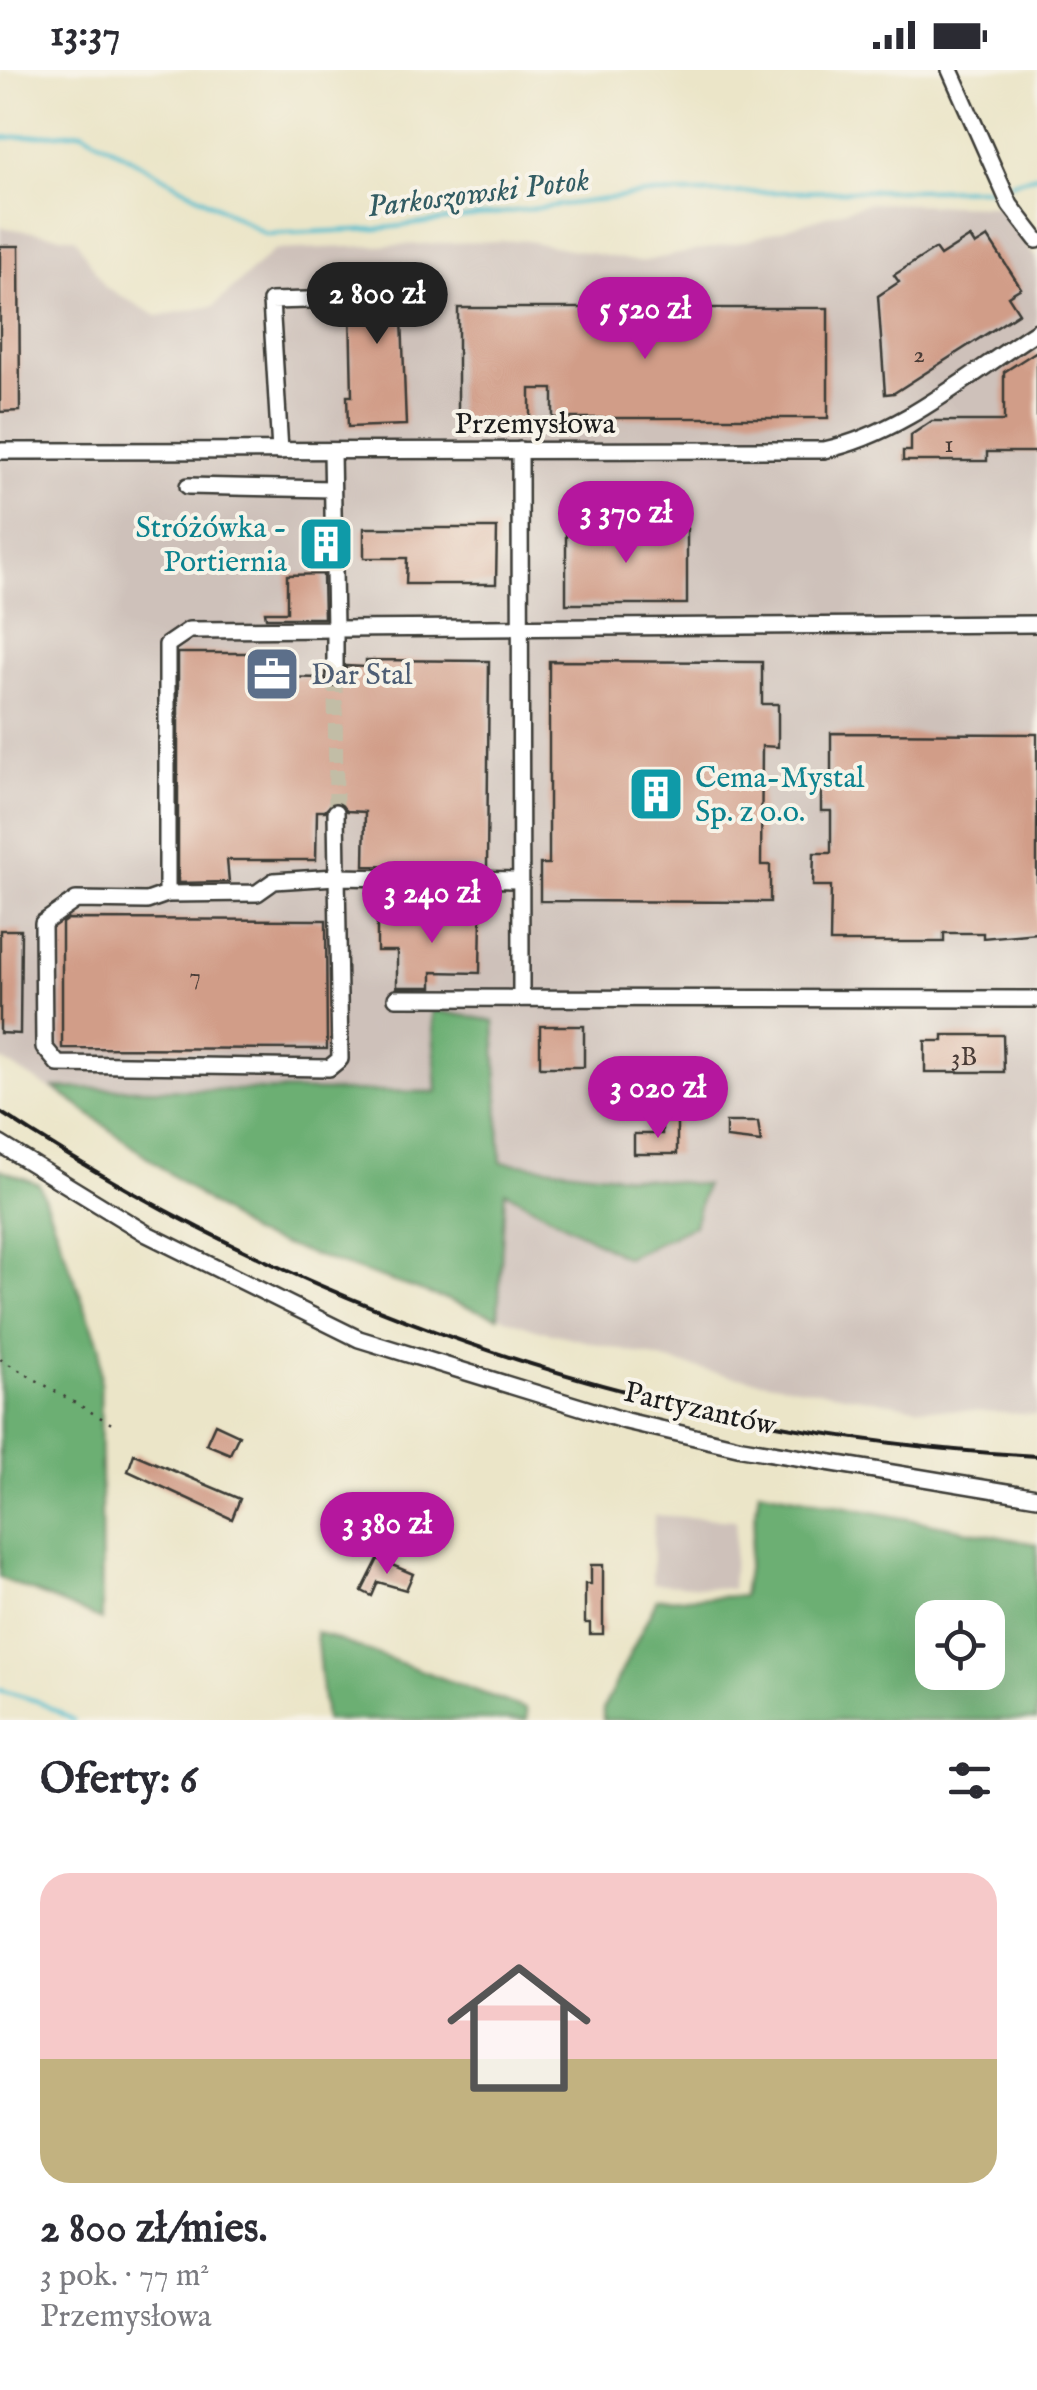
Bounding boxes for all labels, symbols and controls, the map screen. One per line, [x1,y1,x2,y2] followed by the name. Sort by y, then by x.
[50,11,120,59] text: 13:37
[365,160,592,228] water label: Parkoszowski Potok
[274,262,480,347] pin: 2 800 zł
[329,274,425,315] text: 2 800 zł
[542,277,748,362] pin: 5 520 zł
[599,289,691,330] text: 5 520 zł
[913,339,925,371] house number: 2
[455,406,615,444] street label: Przemysłowa
[944,429,954,461] house number: 1
[523,481,729,566] pin: 3 370 zł
[580,493,672,534] text: 3 370 zł
[135,510,287,582] place label: Stróżówka - Portiernia
[296,514,356,574] building icon: Stróżówka - Portiernia
[242,644,302,704] office icon: Dar Stal
[311,657,413,695] place label: Dar Stal
[695,760,865,832] place label: Cema-Mystal Sp. z o.o.
[626,764,686,824] building icon: Cema-Mystal Sp. z o.o.
[329,861,535,946] pin: 3 240 zł
[384,873,480,914] text: 3 240 zł
[189,961,201,993] house number: 7
[951,1042,977,1074] house number: 3B
[555,1056,761,1141] pin: 3 020 zł
[610,1068,706,1109] text: 3 020 zł
[620,1374,780,1446] street label: Partyzantów
[284,1492,490,1577] pin: 3 380 zł
[342,1504,432,1545] text: 3 380 zł
[915,1600,1005,1690] map controls
[915,1600,1005,1690] button: locate
[942,1753,997,1808] icon: filters
[40,1754,197,1807] text: Oferty: 6
[429,1938,609,2118] icon: home
[40,2203,268,2256] text: 2 800 zł/mies.
[40,2256,209,2297] text: 3 pok. · 77 m²
[40,2297,212,2338] text: Przemysłowa

